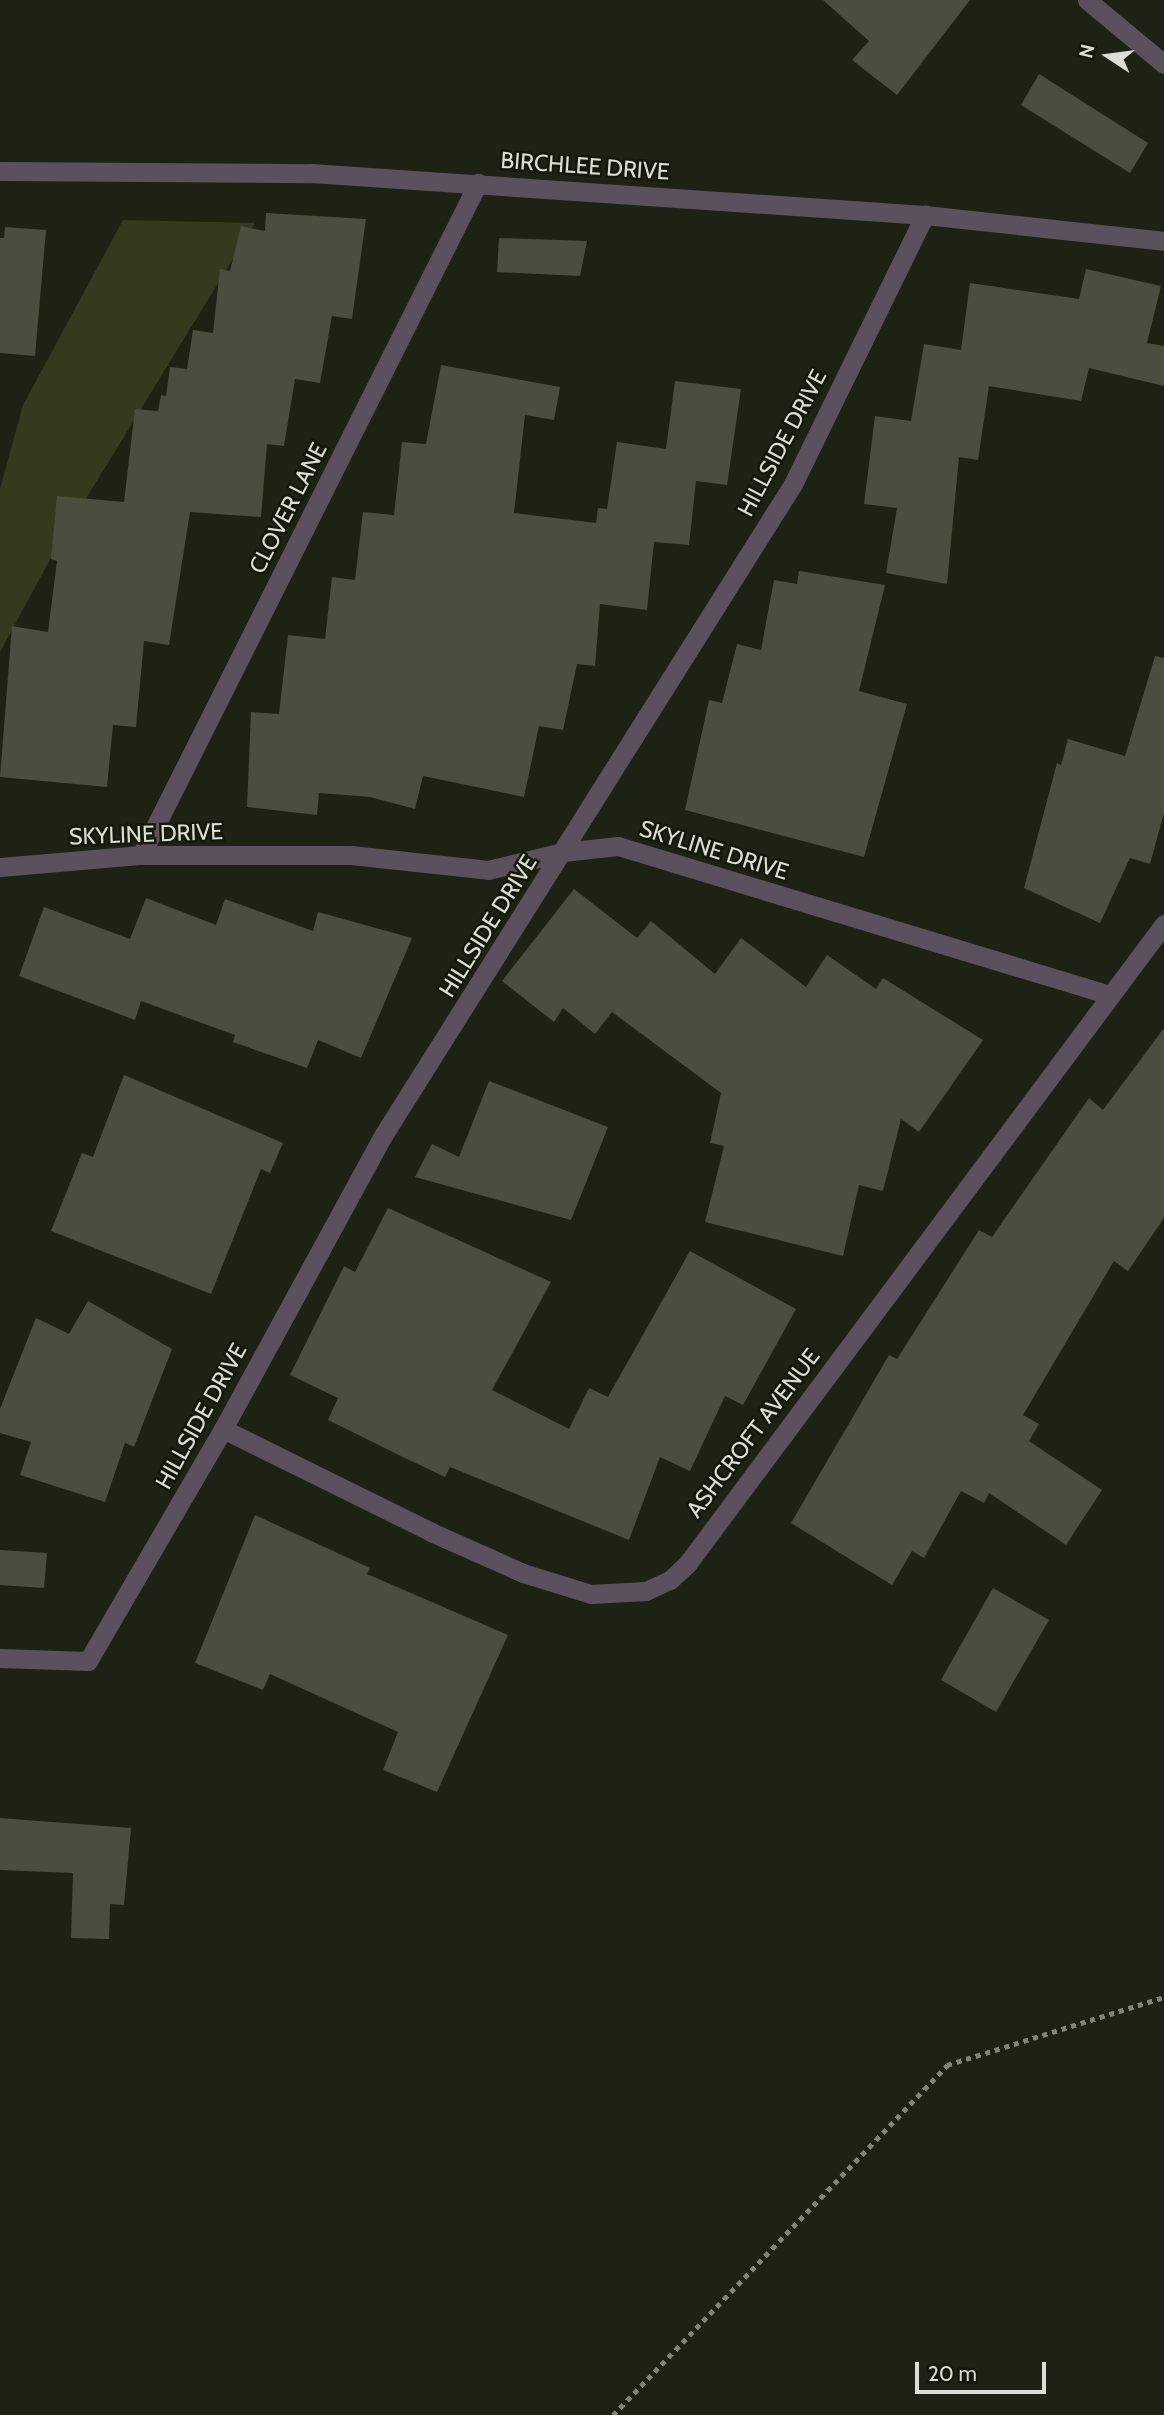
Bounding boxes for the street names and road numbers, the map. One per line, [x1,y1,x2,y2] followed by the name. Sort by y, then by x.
[500,146,670,186] street label: BIRCHLEE DRIVE
[732,365,832,521] street label: HILLSIDE DRIVE
[243,438,333,578] street label: CLOVER LANE
[636,814,792,886] street label: SKYLINE DRIVE
[68,818,224,850] street label: SKYLINE DRIVE
[433,850,543,1002] street label: HILLSIDE DRIVE
[150,1338,252,1494] street label: HILLSIDE DRIVE
[680,1343,826,1523] street label: ASHCROFT AVENUE

